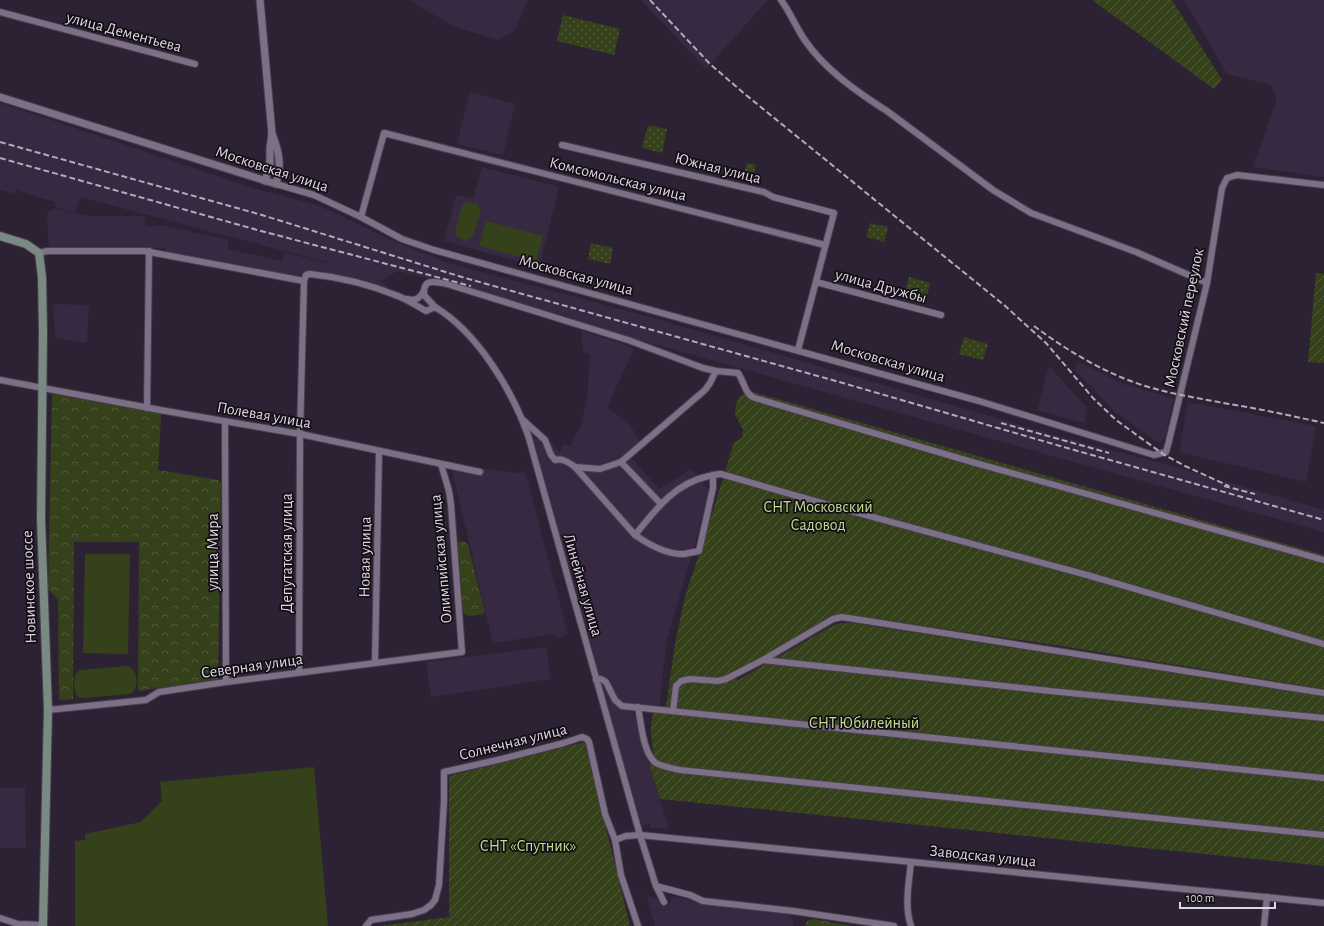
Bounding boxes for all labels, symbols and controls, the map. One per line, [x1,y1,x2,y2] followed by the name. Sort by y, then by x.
[63,9,183,56] street label: улица Дементьева
[213,143,330,196] street label: Московская улица
[673,150,763,187] street label: Южная улица
[548,154,688,205] street label: Комсомольская улица
[1161,246,1208,389] street label: Московский переулок
[517,252,635,299] street label: Московская улица
[832,266,928,307] street label: улица Дружбы
[829,337,947,386] street label: Московская улица
[215,399,312,432] street label: Полевая улица
[279,493,296,613] street label: Депутатская улица
[427,494,456,624] street label: Олимпийская улица
[763,499,873,533] park label: СНТ Московский Садовод
[205,513,222,592] street label: улица Мира
[356,516,375,598] street label: Новая улица
[19,530,39,644] street label: Новинское шоссе
[560,532,605,638] street label: Линейная улица
[200,651,304,682] street label: Северная улица
[809,715,919,731] park label: СНТ Юбилейный
[457,721,569,764] street label: Солнечная улица
[480,838,576,855] park label: СНТ «Спутник»
[929,842,1037,871] street label: Заводская улица
[1180,884,1275,910] scale bar
[1186,892,1214,904] text: 100 m

